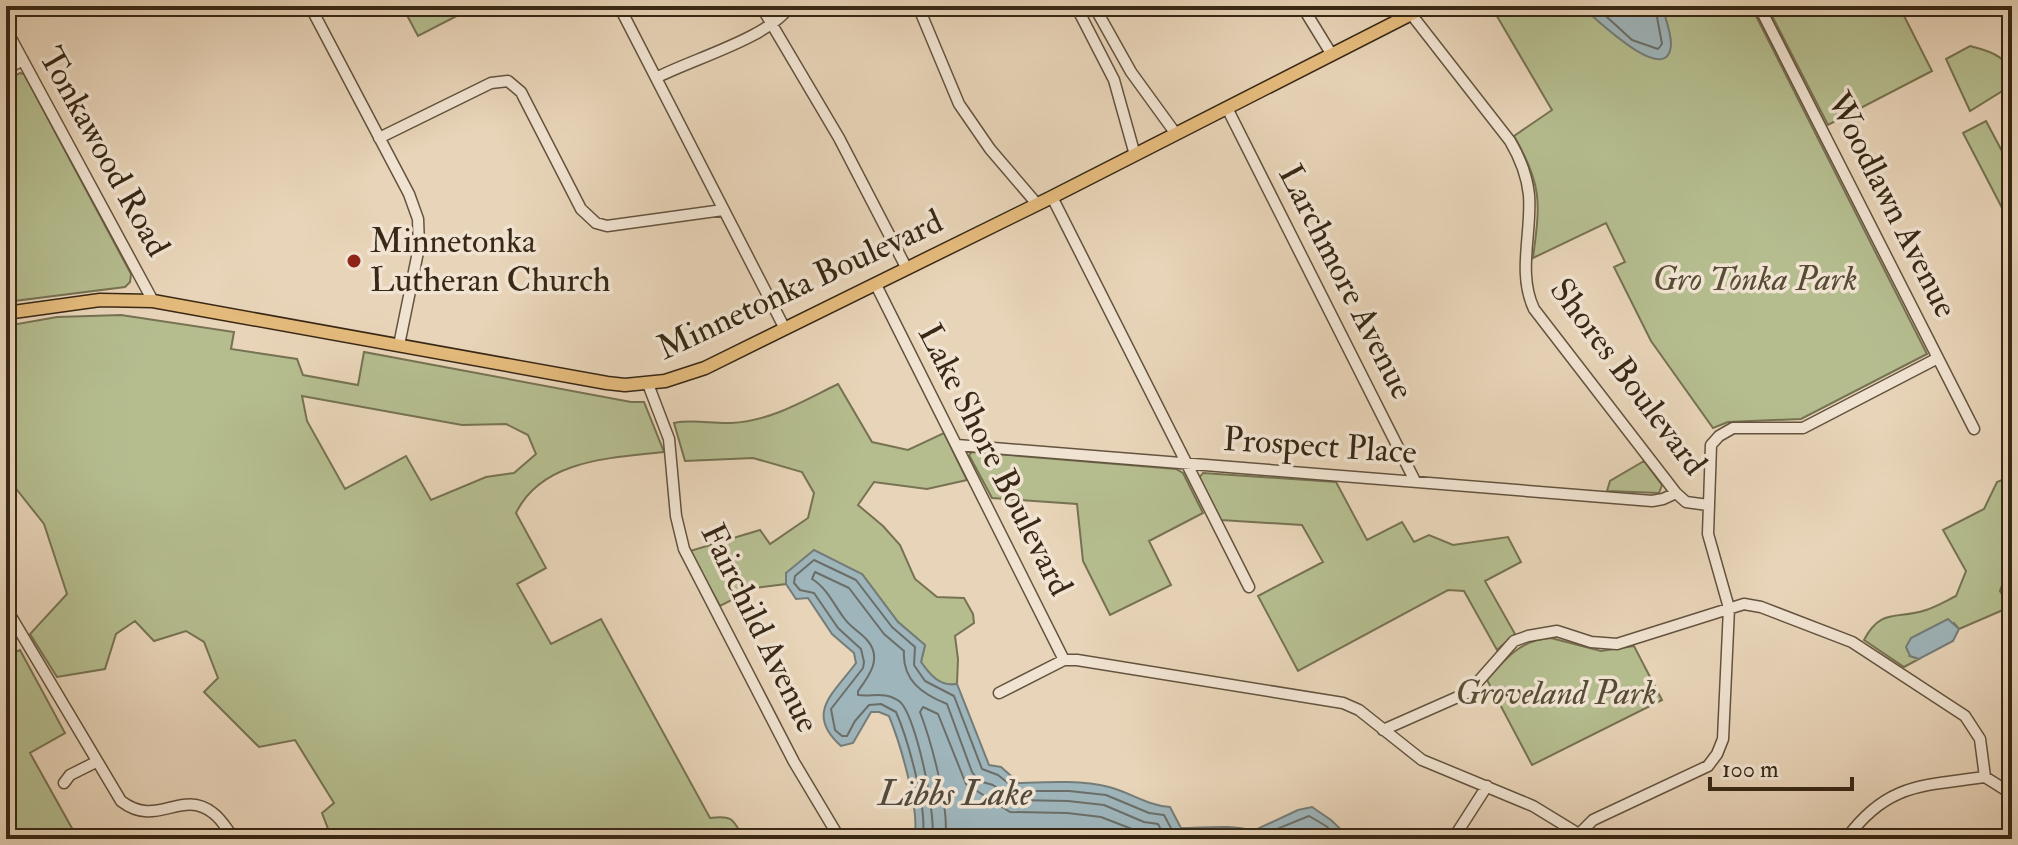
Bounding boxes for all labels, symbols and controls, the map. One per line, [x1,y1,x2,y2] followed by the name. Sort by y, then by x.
[29,40,179,264] street label: Tonkawood Road
[1816,84,1967,325] street label: Woodlawn Avenue
[1268,157,1424,407] street label: Larchmore Avenue
[651,200,950,370] street label: Minnetonka Boulevard
[370,220,611,302] place label: Minnetonka Lutheran Church
[345,252,363,270] marker: Minnetonka Lutheran Church
[1653,258,1857,301] park label: Gro Tonka Park
[1540,270,1716,484] street label: Shores Boulevard
[908,317,1082,603] street label: Lake Shore Boulevard
[1222,418,1418,474] street label: Prospect Place
[691,516,829,740] street label: Fairchild Avenue
[1455,672,1657,715] park label: Groveland Park
[1710,741,1852,791] scale bar
[1722,754,1779,785] text: 100 m
[876,771,1033,816] water label: Libbs Lake

